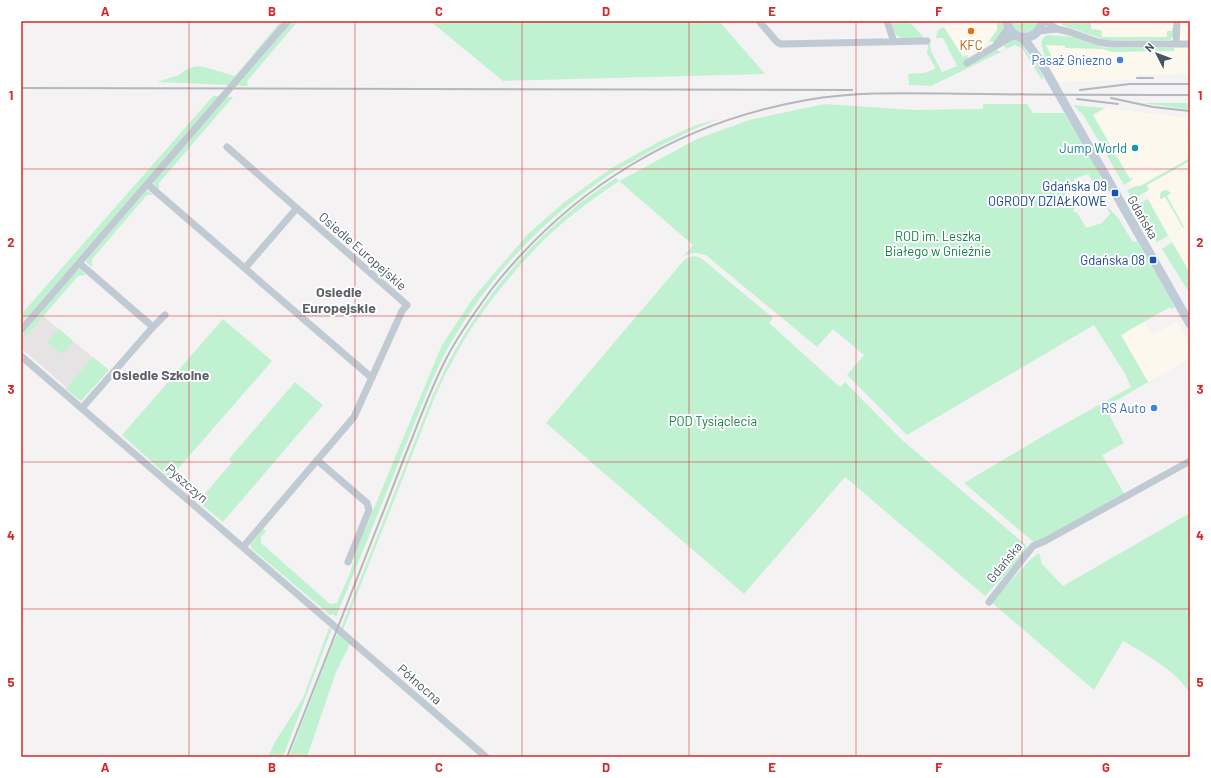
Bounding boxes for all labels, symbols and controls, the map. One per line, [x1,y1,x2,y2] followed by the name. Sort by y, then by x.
[101,3,110,19] text: A
[268,3,276,19] text: B
[435,3,443,19] text: C
[602,3,610,19] text: D
[768,3,776,19] text: E
[935,3,943,19] text: F
[1102,3,1110,19] text: G
[966,26,976,36] marker: KFC
[1137,34,1177,74] north arrow
[959,37,983,53] place label: KFC
[1142,40,1156,54] text: N
[1031,52,1112,68] place label: Pasaż Gniezno
[1115,55,1125,65] marker: Pasaż Gniezno
[9,87,13,103] text: 1
[1198,87,1202,103] text: 1
[1059,140,1127,156] place label: Jump World
[1130,143,1140,153] marker: Jump World
[988,178,1107,209] place label: Gdańska 09 OGRODY DZIAŁKOWE
[1110,188,1120,198] marker: Gdańska 09 OGRODY DZIAŁKOWE
[1124,192,1162,242] street label: Gdańska
[316,209,410,293] street label: Osiedle Europejskie
[885,228,991,259] park label: ROD im. Leszka Białego w Gnieźnie
[7,234,15,250] text: 2
[1196,234,1204,250] text: 2
[1080,252,1145,268] place label: Gdańska 08
[1148,255,1158,265] marker: Gdańska 08
[302,283,376,316] district label: Osiedle Europejskie
[113,366,210,383] district label: Osiedle Szkolne
[7,381,15,397] text: 3
[1196,381,1204,397] text: 3
[1101,400,1146,416] place label: RS Auto
[1149,403,1159,413] marker: RS Auto
[669,413,757,429] park label: POD Tysiąclecia
[163,460,211,506] street label: Pyszczyn
[7,527,15,543] text: 4
[1196,527,1204,543] text: 4
[983,538,1025,586] street label: Gdańska
[395,660,445,708] street label: Północna
[7,674,15,690] text: 5
[1196,674,1204,690] text: 5
[101,759,110,775] text: A
[268,759,276,775] text: B
[435,759,443,775] text: C
[602,759,610,775] text: D
[768,759,776,775] text: E
[935,759,943,775] text: F
[1102,759,1110,775] text: G

